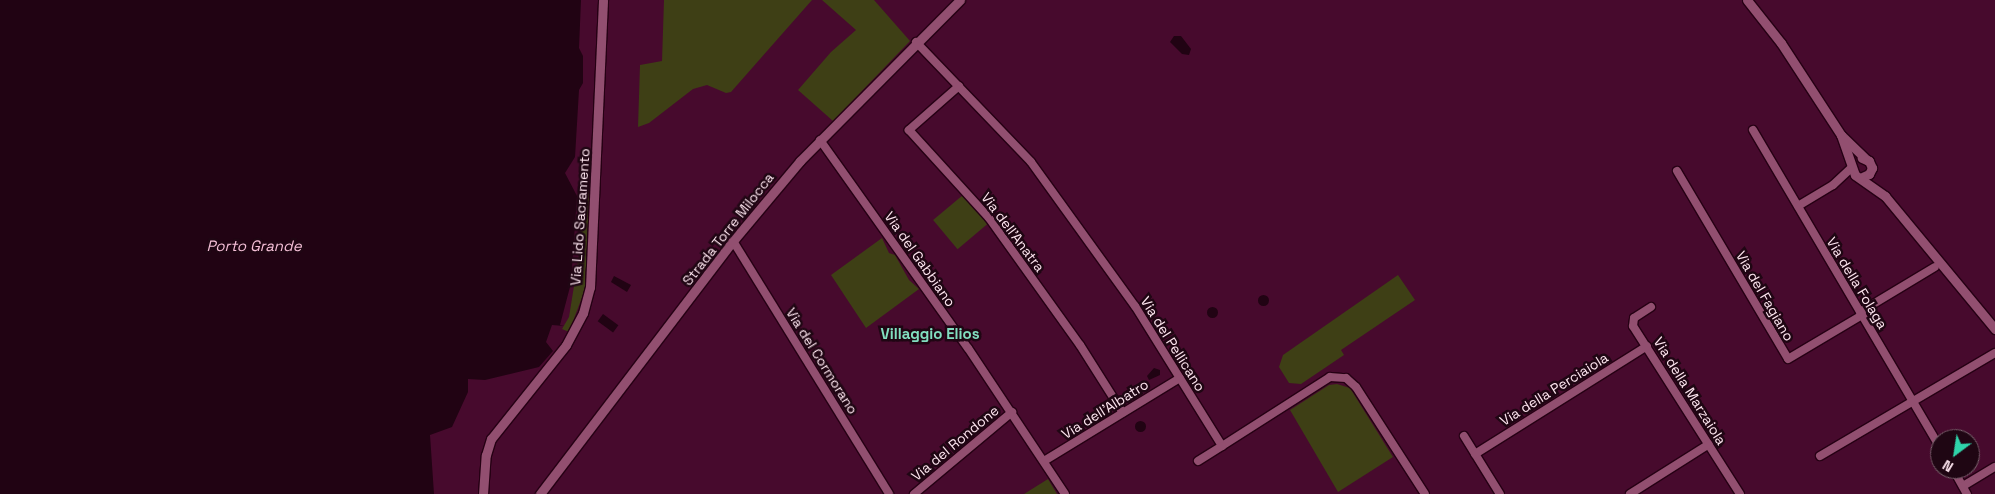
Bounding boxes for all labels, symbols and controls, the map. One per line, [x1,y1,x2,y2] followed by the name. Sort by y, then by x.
[567,148,593,286] street label: Via Lido Sacramento
[679,169,777,289] street label: Strada Torre Milocca
[978,189,1048,275] street label: Via dell'Anatra
[881,208,959,310] street label: Via del Gabbiano
[1823,234,1891,332] street label: Via della Folaga
[206,237,302,255] water label: Porto Grande
[1732,248,1798,344] street label: Via del Fagiano
[1137,294,1209,394] street label: Via del Pellicano
[783,305,861,417] street label: Via del Cormorano
[880,325,980,343] district label: Villaggio Elios
[1650,334,1730,448] street label: Via della Marzaiola
[1497,349,1611,429] street label: Via della Perciaiola
[1058,376,1152,442] street label: Via dell'Albatro
[908,402,1002,484] street label: Via del Rondone
[1930,429,1980,479] north arrow
[1939,456,1956,476] text: N

